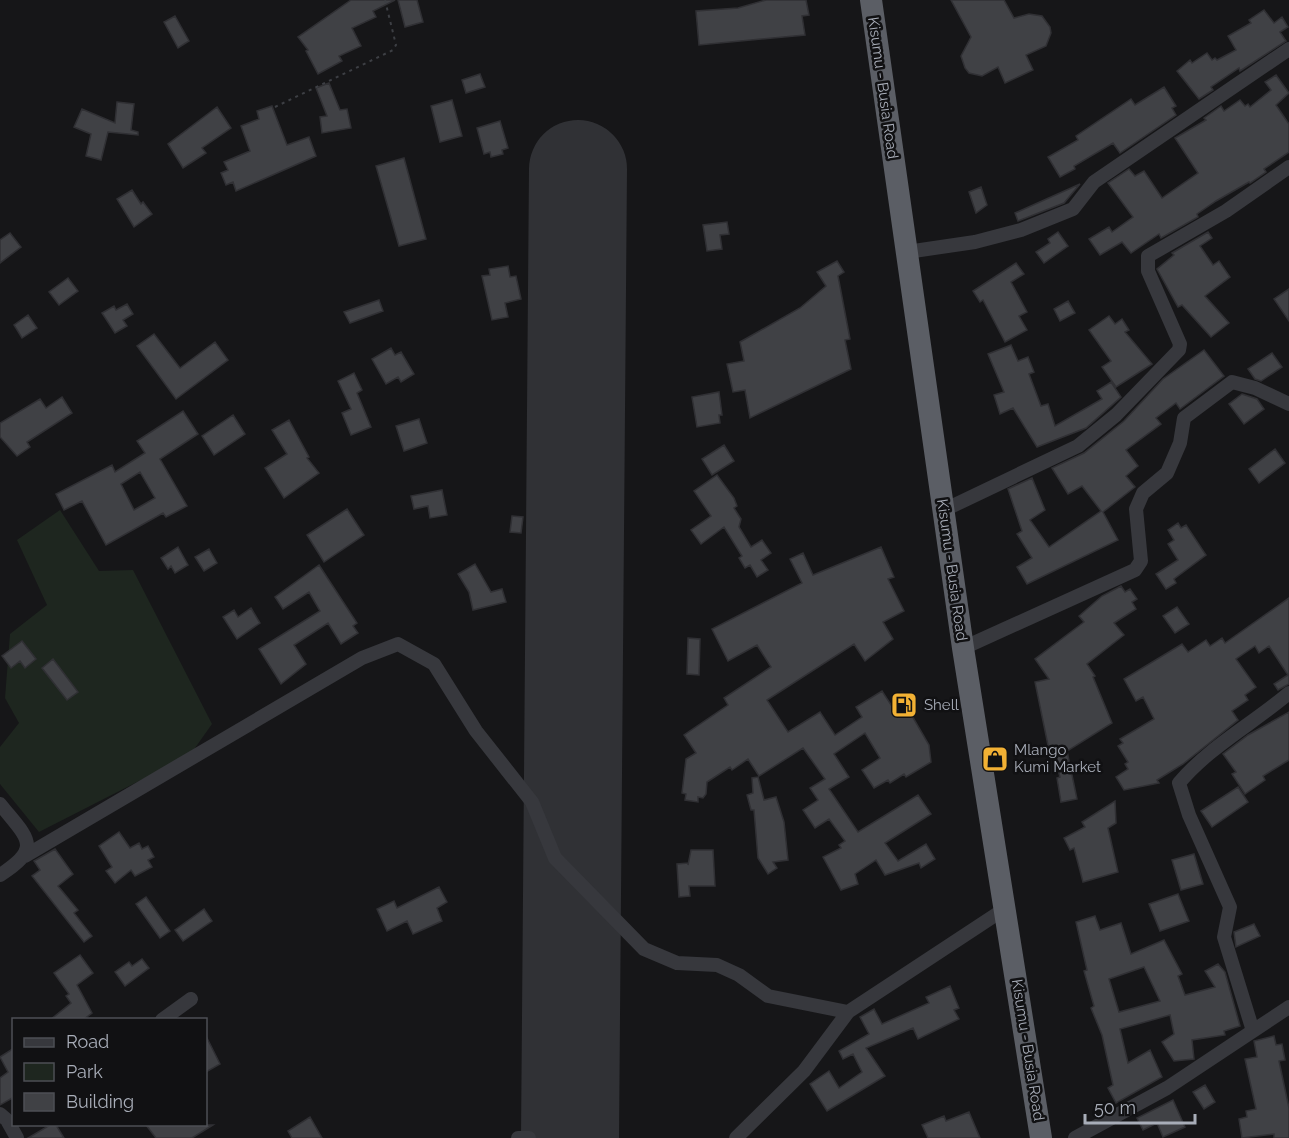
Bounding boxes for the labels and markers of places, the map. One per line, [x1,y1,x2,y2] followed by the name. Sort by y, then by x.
[889,690,919,720] fuel station icon: Shell
[924,696,960,714] place label: Shell
[1014,741,1101,776] place label: Mlango Kumi Market
[980,744,1010,774] shop icon: Mlango Kumi Market

